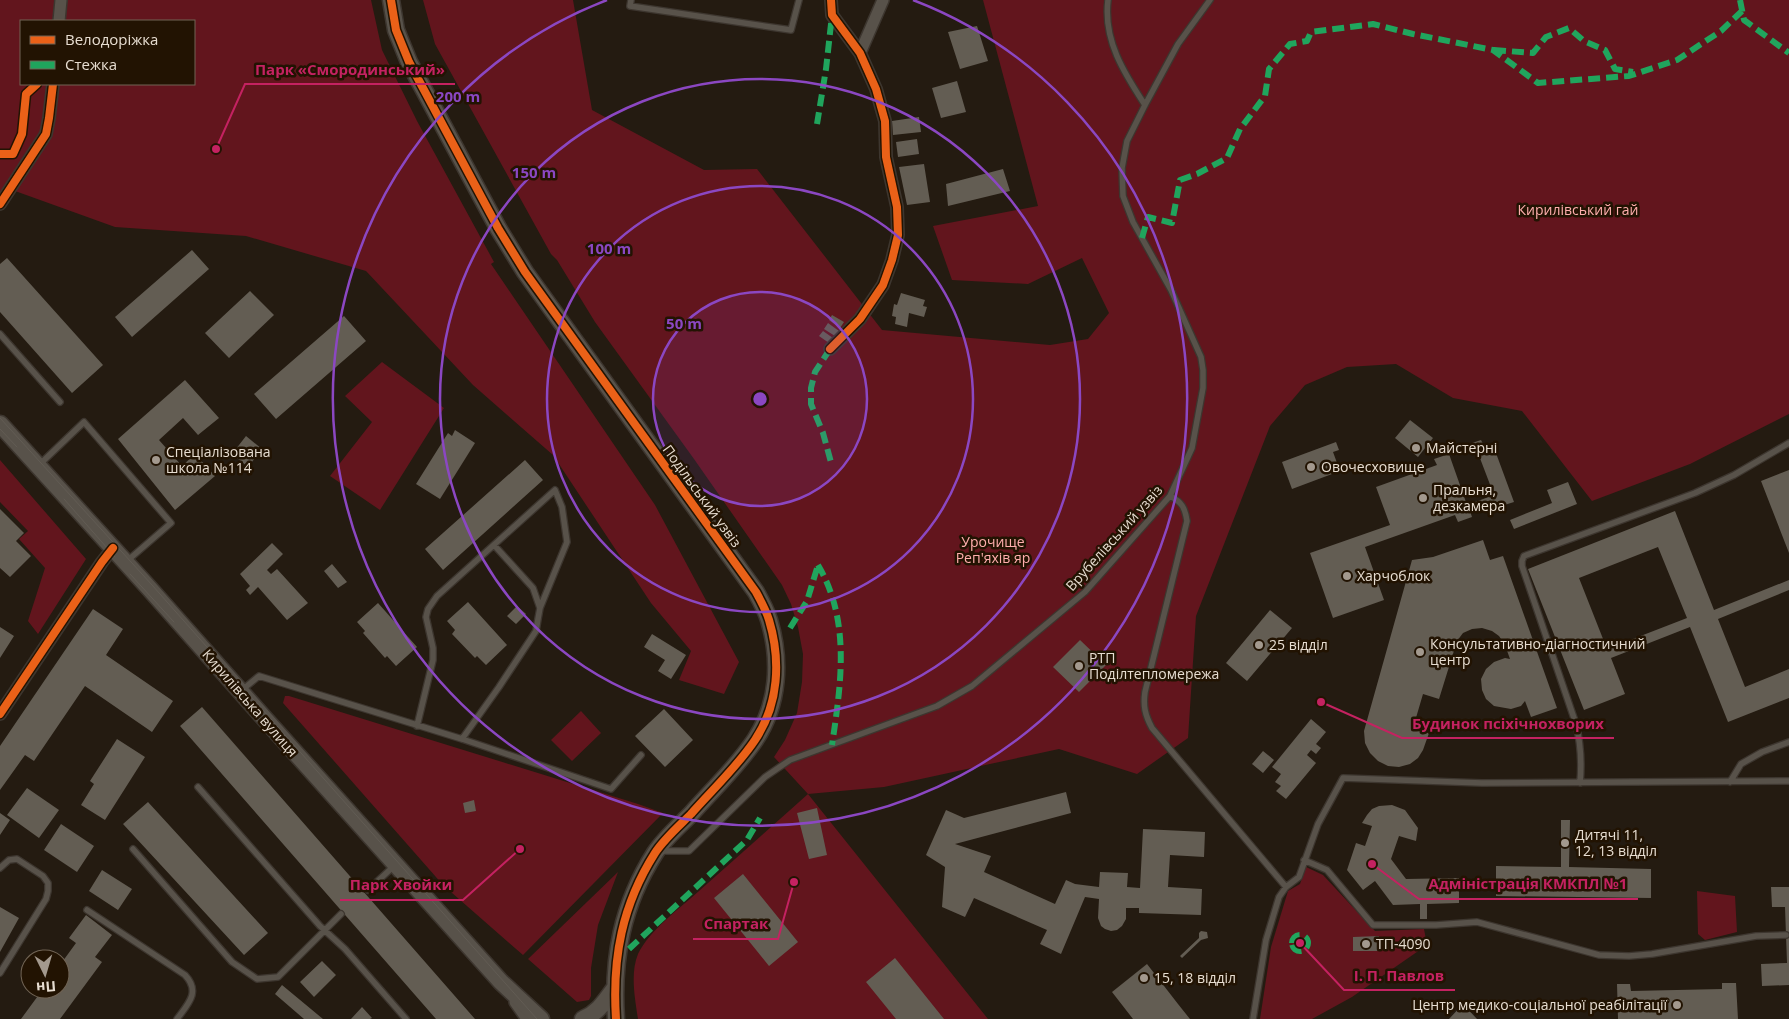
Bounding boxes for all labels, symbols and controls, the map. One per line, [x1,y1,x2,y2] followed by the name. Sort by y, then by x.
[20,20,195,85] legend
[65,29,158,49] text: Велодоріжка
[65,54,117,74] text: Стежка
[245,54,455,84] callout: Парк «Смородинський»
[255,59,445,79] text: Парк «Смородинський»
[436,86,480,106] text: 200 m
[512,162,556,182] text: 150 m
[1518,200,1638,219] park label: Кирилівський гай
[587,238,631,258] text: 100 m
[666,313,702,333] text: 50 m
[751,390,769,408] centre of rings
[1426,438,1497,457] place label: Майстерні
[659,441,746,551] street label: Подільський узвіз
[166,442,271,477] place label: Спеціалізована школа №114
[1410,442,1422,454] marker: Майстерні
[150,454,162,466] marker: Спеціалізована школа №114
[1321,457,1425,476] place label: Овочесховище
[1305,461,1317,473] marker: Овочесховище
[1433,480,1505,515] place label: Пральня, дезкамера
[1061,481,1166,595] street label: Врубелівський узвіз
[1417,492,1429,504] marker: Пральня, дезкамера
[956,532,1030,567] park label: Урочище Реп'яхів яр
[1357,566,1431,585] place label: Харчоблок
[1341,570,1353,582] marker: Харчоблок
[1430,634,1646,669] place label: Консультативно-діагностичний центр
[1269,635,1328,654] place label: 25 відділ
[1253,639,1265,651] marker: 25 відділ
[198,645,302,760] street label: Кирилівська вулиця
[1414,646,1426,658] marker: Консультативно-діагностичний центр
[1089,648,1219,683] place label: РТП Поділтепломережа
[1073,660,1085,672] marker: РТП Поділтепломережа
[1402,708,1614,738] callout: Будинок псіхічнохворих
[1412,713,1604,733] text: Будинок псіхічнохворих
[1575,825,1657,860] place label: Дитячі 11, 12, 13 відділ
[1559,837,1571,849] marker: Дитячі 11, 12, 13 відділ
[1419,869,1638,899] callout: Адміністрація КМКПЛ №1
[340,870,463,900] callout: Парк Хвойки
[1429,873,1627,893] text: Адміністрація КМКПЛ №1
[350,874,452,894] text: Парк Хвойки
[693,909,778,939] callout: Спартак
[704,913,769,933] text: Спартак
[1376,934,1430,953] place label: ТП-4090
[1360,938,1372,950] marker: ТП-4090
[20,949,70,999] north arrow
[1344,960,1455,990] callout: І. П. Павлов
[1354,965,1444,985] text: І. П. Павлов
[1154,968,1236,987] place label: 15, 18 відділ
[1138,972,1150,984] marker: 15, 18 відділ
[36,977,57,998] text: Пн
[1412,995,1667,1014] place label: Центр медико-соціальної реабілітації
[1671,999,1683,1011] marker: Центр медико-соціальної реабілітації

